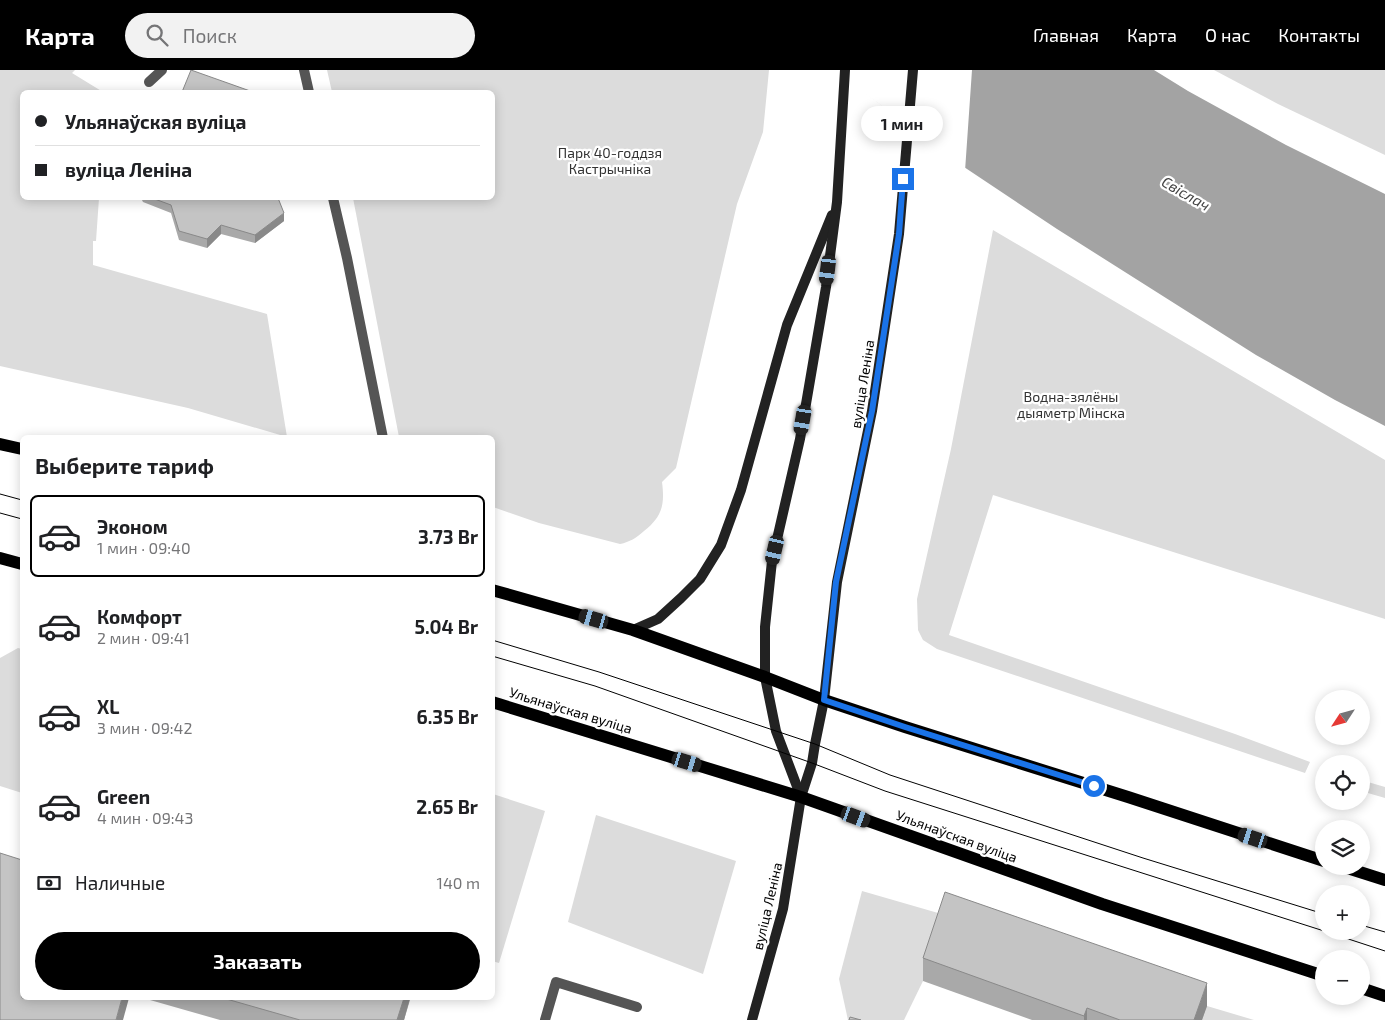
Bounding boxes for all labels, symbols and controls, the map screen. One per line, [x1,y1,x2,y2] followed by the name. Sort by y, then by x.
[125,13,475,58] search box
[25,21,95,50] text: Карта
[143,21,171,49] icon: search
[183,24,237,47] text: Поиск
[1033,24,1099,46] text: Главная
[1127,24,1177,46] text: Карта
[1205,24,1250,46] text: О нас
[1278,24,1360,46] text: Контакты
[862,106,944,142] callout: 1 мин
[65,110,247,133] text: Ульянаўская вуліца
[881,114,923,133] text: 1 мин
[558,144,662,177] park label: Парк 40-годдзя Кастрычніка
[65,158,192,181] text: вуліца Леніна
[892,168,914,190] route end
[1159,172,1213,214] water label: Свіслач
[818,254,837,286] car
[847,339,877,429] street label: вуліца Леніна
[1017,388,1125,421] park label: Водна-зялёны дыяметр Мінска
[793,404,812,436] car
[35,452,214,478] text: Выберите тариф
[37,514,82,559] icon: car
[97,515,168,538] text: Эконом
[418,525,478,548] text: 3.73 Br
[764,534,785,566] car
[97,538,191,557] text: 1 мин · 09:40
[37,604,82,649] icon: car
[97,605,182,628] text: Комфорт
[577,608,610,630] car
[414,615,478,638] text: 5.04 Br
[97,628,190,647] text: 2 мин · 09:41
[507,683,635,737] street label: Ульянаўская вуліца
[1315,690,1370,745] north arrow
[1315,690,1370,1005] map controls
[37,694,82,739] icon: car
[97,695,119,718] text: XL
[417,705,478,728] text: 6.35 Br
[97,718,192,737] text: 3 мин · 09:42
[670,750,703,774] car
[1315,755,1370,810] button: locate
[1083,775,1105,797] route start
[37,784,82,829] icon: car
[97,785,150,808] text: Green
[416,795,478,818] text: 2.65 Br
[839,805,872,829] car
[894,806,1020,866] street label: Ульянаўская вуліца
[97,808,193,827] text: 4 мин · 09:43
[1315,820,1370,875] button: layers
[1236,826,1269,850] car
[749,861,785,951] street label: вуліца Леніна
[35,869,63,897] icon: cash
[75,871,165,894] text: Наличные
[437,873,480,892] text: 140 m
[1315,885,1370,940] button: +
[35,932,480,990] button: Заказать
[1315,950,1370,1005] button: −

